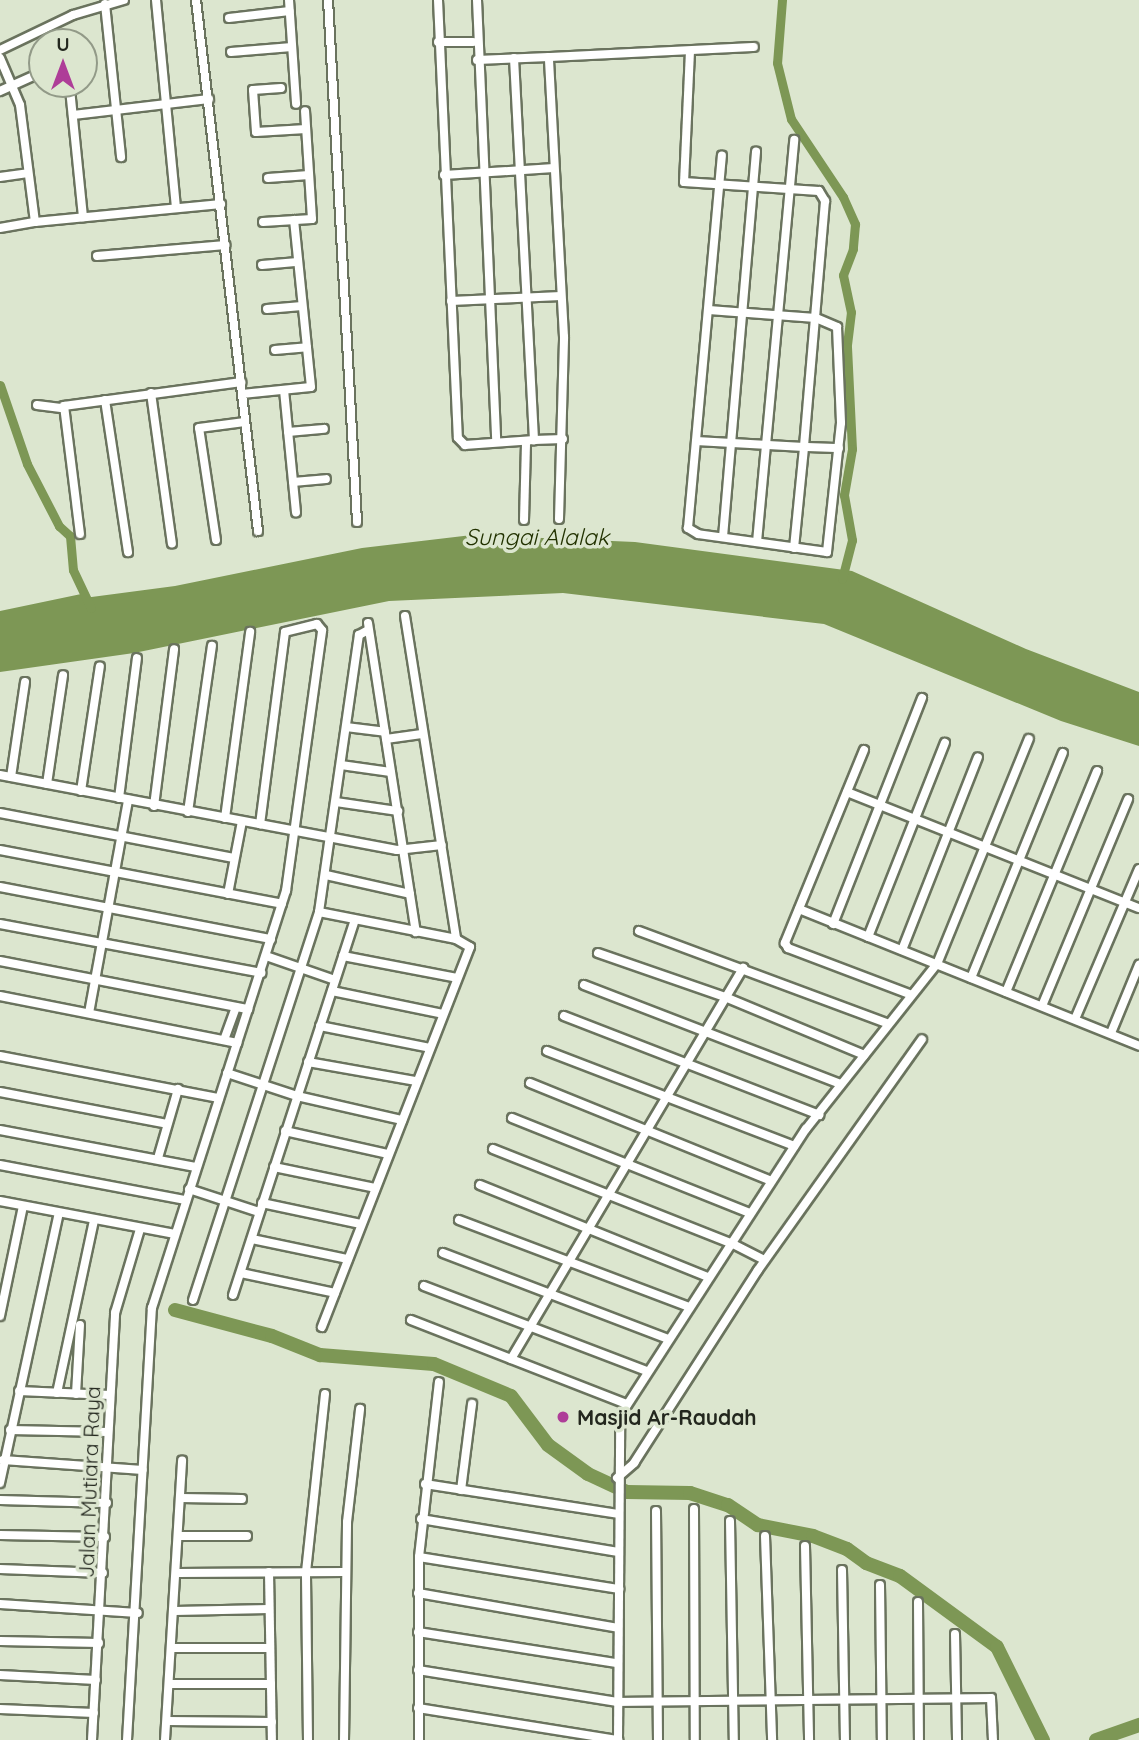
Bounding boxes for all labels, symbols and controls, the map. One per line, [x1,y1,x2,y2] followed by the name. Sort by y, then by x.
[28,28,98,98] north arrow
[56,32,70,56] text: U
[465,523,609,551] water label: Sungai Alalak
[73,1386,105,1578] street label: Jalan Mutiara Raya
[577,1404,757,1430] place label: Masjid Ar-Raudah
[555,1409,571,1425] marker: Masjid Ar-Raudah

